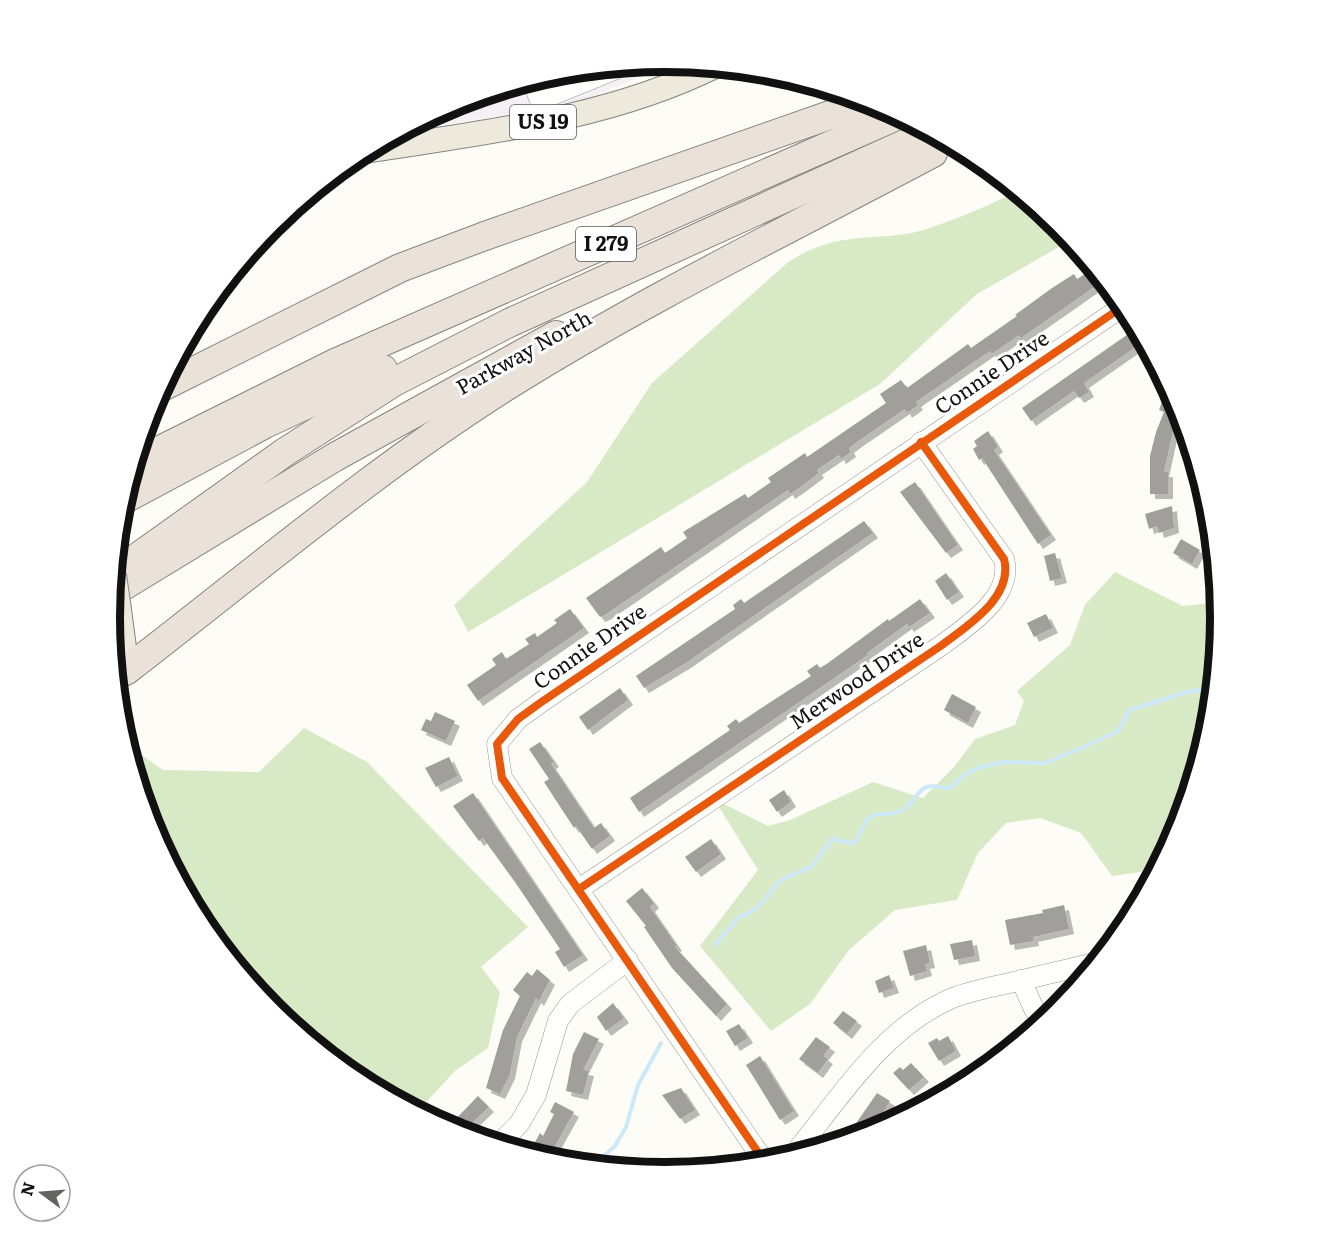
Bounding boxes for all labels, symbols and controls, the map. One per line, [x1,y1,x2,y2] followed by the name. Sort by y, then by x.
[510,105,576,139] road number: US 19
[576,227,636,261] road number: I 279
[449,301,596,401] street label: Parkway North
[927,321,1054,421] street label: Connie Drive
[526,594,651,695] street label: Connie Drive
[782,622,929,735] street label: Merwood Drive
[12,1163,72,1223] north arrow
[13,1179,40,1198] text: N

